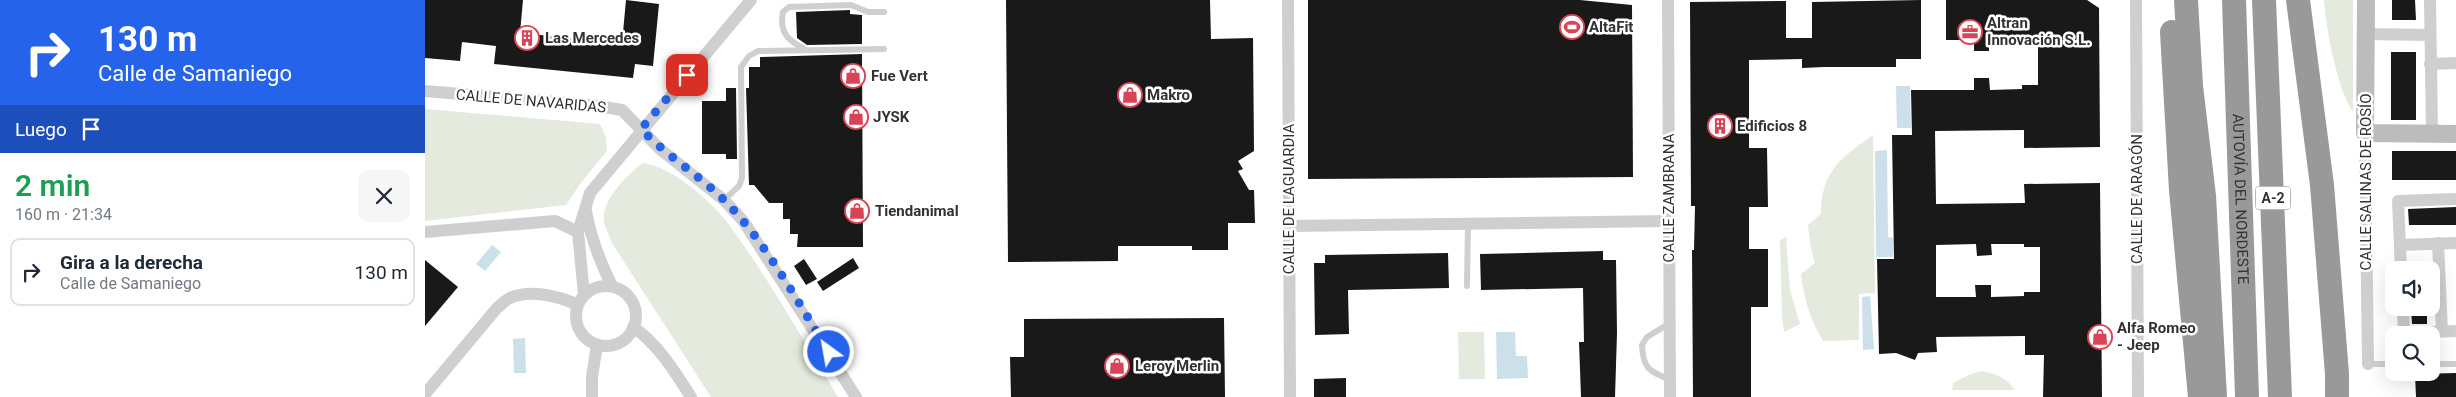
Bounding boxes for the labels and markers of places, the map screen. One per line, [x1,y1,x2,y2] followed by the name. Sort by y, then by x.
[1559,14,1585,40] sports icon: AltaFit
[1987,14,2091,49] place label: Altran Innovación S.L.
[1589,18,1633,36] place label: AltaFit
[1957,19,1983,45] office icon: Altran Innovación S.L.
[514,25,540,51] building icon: Las Mercedes
[545,29,640,47] place label: Las Mercedes
[666,54,708,96] pin
[840,63,866,89] shop icon: Fue Vert
[871,67,928,85] place label: Fue Vert
[1117,82,1143,108] shop icon: Makro
[1147,86,1190,104] place label: Makro
[843,104,869,130] shop icon: JYSK
[873,108,910,126] place label: JYSK
[1707,113,1733,139] building icon: Edificios 8
[1737,117,1807,135] place label: Edificios 8
[844,198,870,224] shop icon: Tiendanimal
[875,202,959,220] place label: Tiendanimal
[2117,319,2196,354] place label: Alfa Romeo - Jeep
[2087,324,2113,350] shop icon: Alfa Romeo - Jeep
[1104,353,1130,379] shop icon: Leroy Merlin
[1135,357,1219,375] place label: Leroy Merlin

